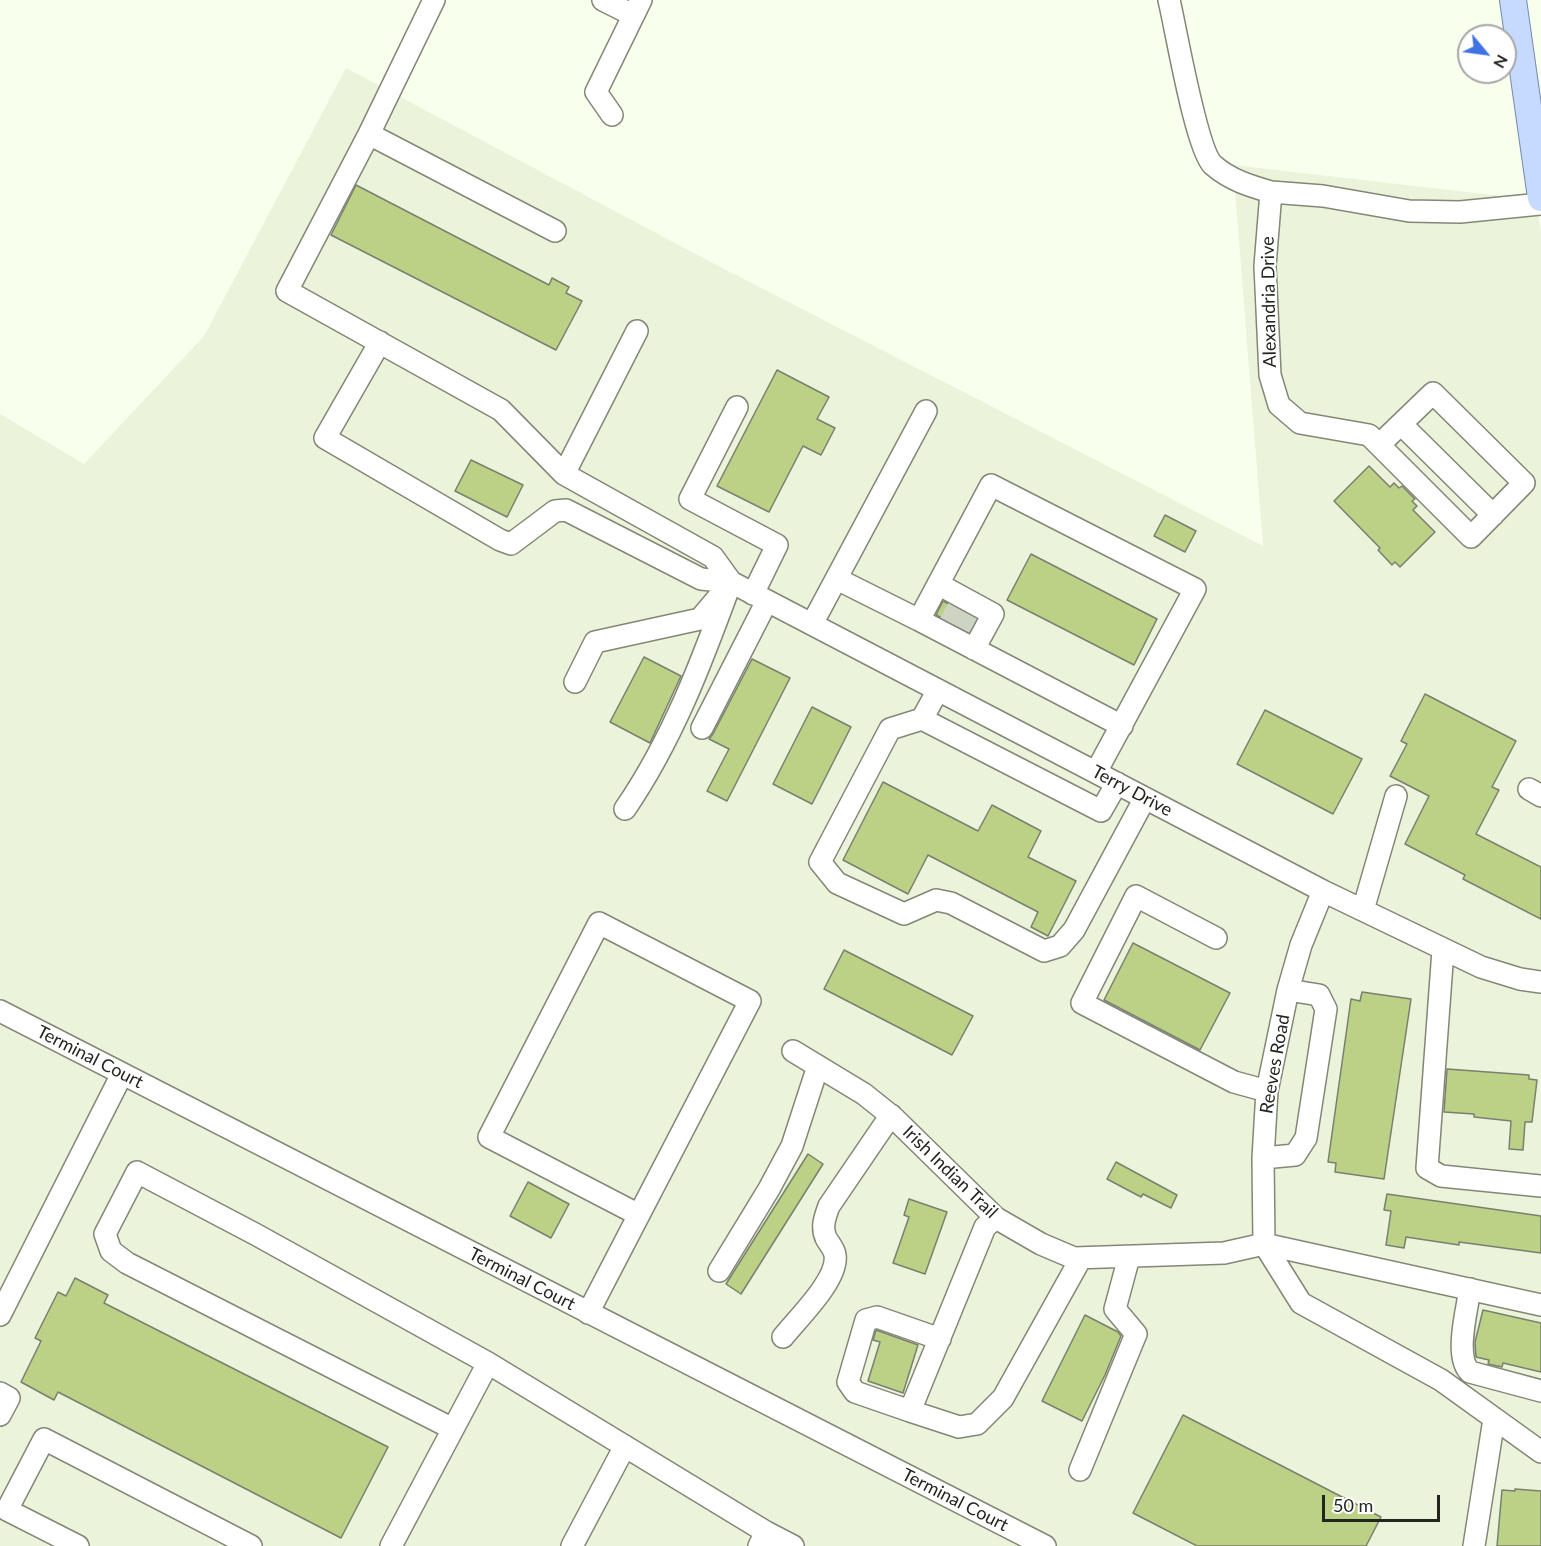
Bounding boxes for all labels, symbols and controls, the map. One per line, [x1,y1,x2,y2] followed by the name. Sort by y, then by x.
[1457,24,1517,84] north arrow
[1490,52,1513,72] text: N
[1257,236,1281,368] street label: Alexandria Drive
[1088,761,1176,821] street label: Terry Drive
[1256,1013,1294,1115] street label: Reeves Road
[33,1021,147,1093] street label: Terminal Court
[898,1121,1002,1223] street label: Irish Indian Trail
[465,1243,579,1315] street label: Terminal Court
[898,1464,1012,1536] street label: Terminal Court
[1325,1483,1444,1521] scale bar
[1333,1494,1373,1516] text: 50 m

